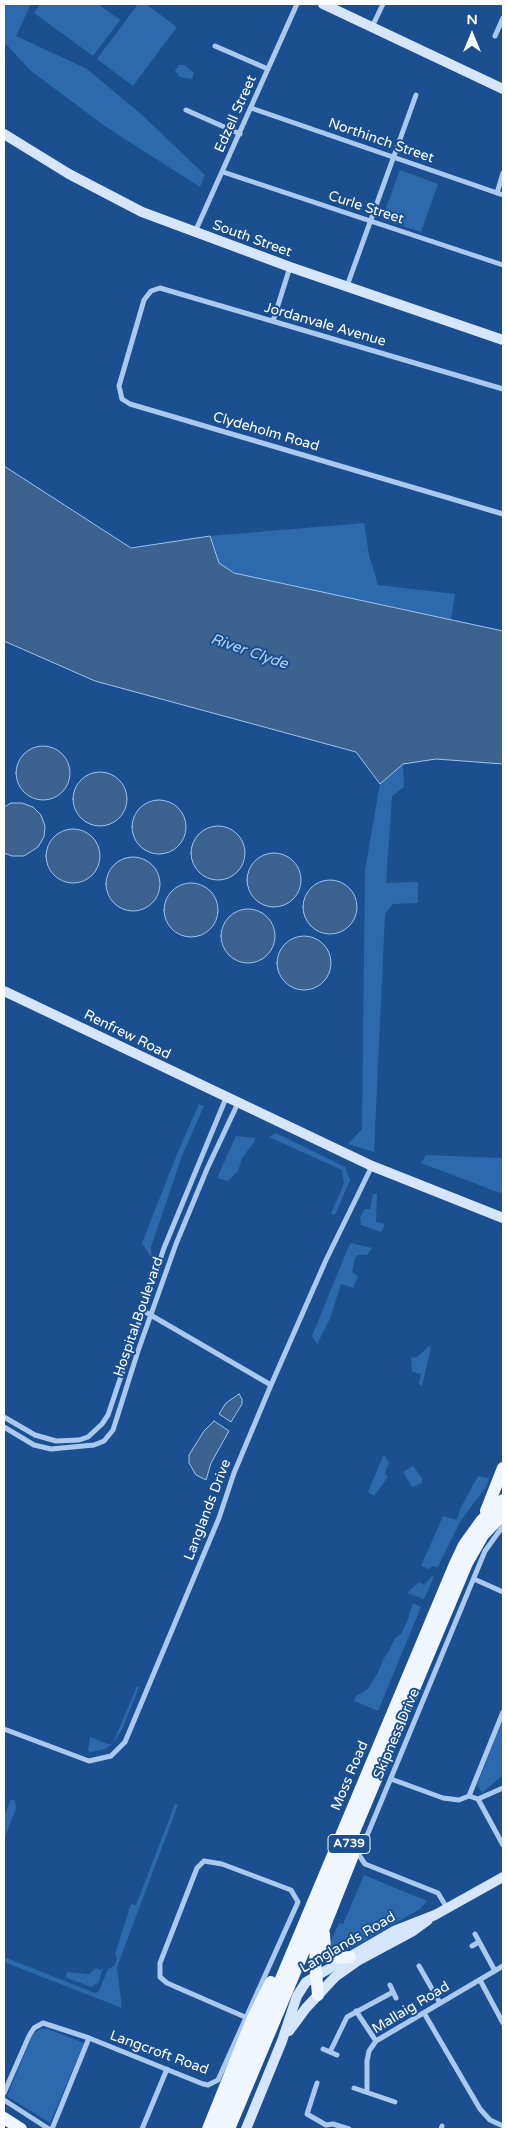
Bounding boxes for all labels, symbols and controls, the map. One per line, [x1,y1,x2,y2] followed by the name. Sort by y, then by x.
[447,10,497,60] north arrow
[466,11,478,28] text: N
[211,73,261,155] street label: Edzell Street
[326,115,436,167] street label: Northinch Street
[326,188,406,228] street label: Curle Street
[210,217,294,261] street label: South Street
[262,300,388,350] street label: Jordanvale Avenue
[211,409,321,455] street label: Clydeholm Road
[208,630,290,674] water label: River Clyde
[81,1007,173,1063] street label: Renfrew Road
[111,1255,167,1379] street label: Hospital Boulevard
[181,1457,235,1563] street label: Langlands Drive
[370,1686,424,1782] street label: Skipness Drive
[328,1739,372,1813] street label: Moss Road
[328,1835,370,1854] road number: A739
[297,1909,399,1977] street label: Langlands Road
[369,1978,453,2038] street label: Mallaig Road
[107,2027,211,2079] street label: Langcroft Road

